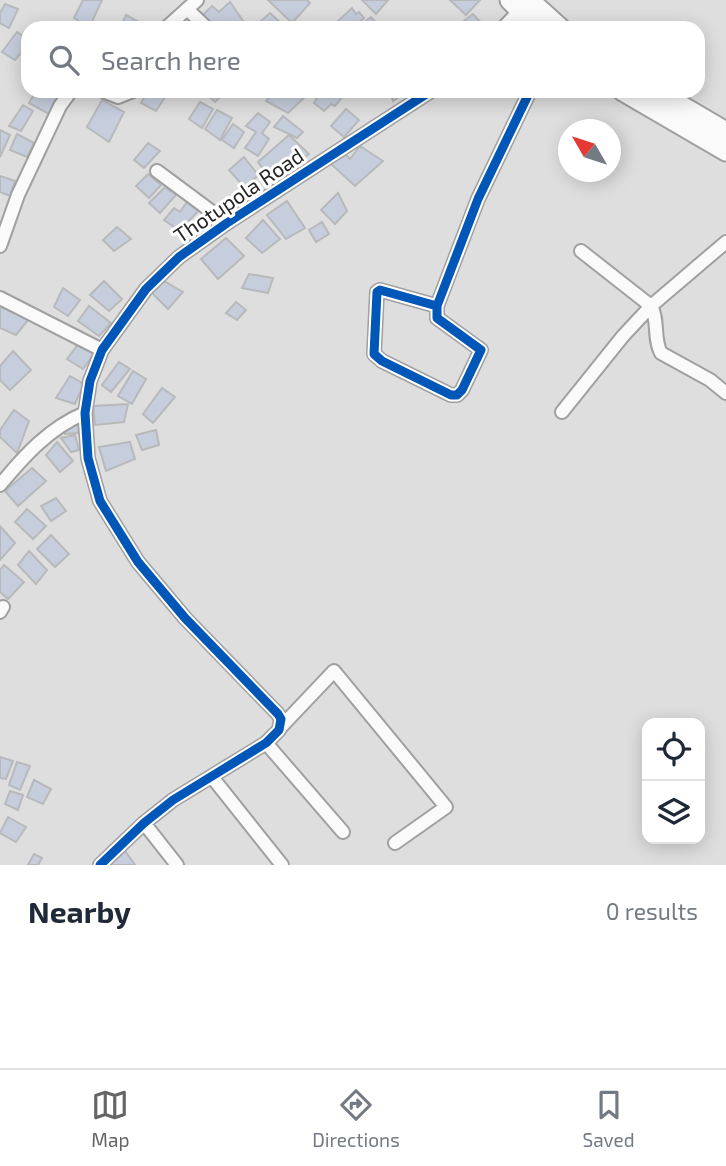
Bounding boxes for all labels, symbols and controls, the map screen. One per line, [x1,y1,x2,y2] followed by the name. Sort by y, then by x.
[21,21,705,98] search box
[45,41,83,79] icon: search
[101,44,241,75] text: Search here
[558,119,621,182] north arrow
[168,142,308,247] street label: Thotupola Road
[642,718,705,844] map controls
[642,718,705,781] button: locate
[642,781,705,844] button: layers
[28,893,131,929] text: Nearby
[606,897,698,925] text: 0 results
[91,1086,129,1151] tab: Map
[312,1086,400,1151] tab: Directions
[582,1086,635,1151] tab: Saved

